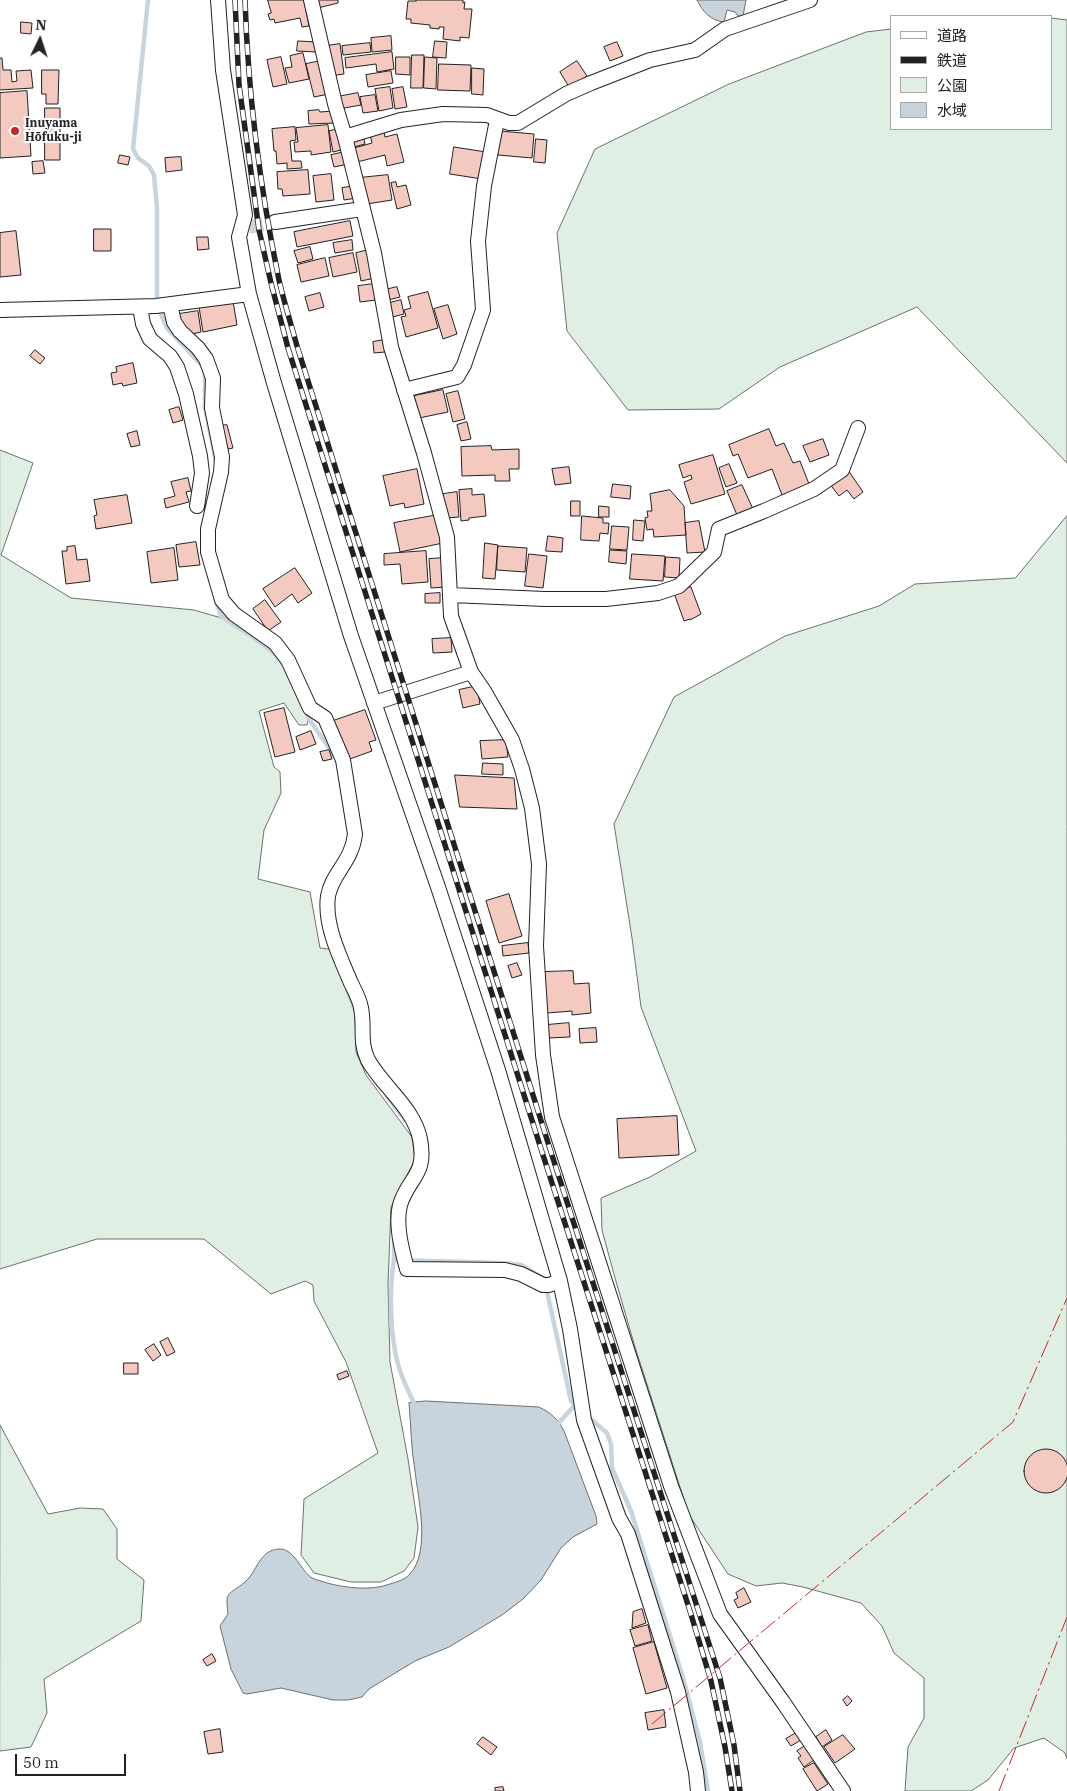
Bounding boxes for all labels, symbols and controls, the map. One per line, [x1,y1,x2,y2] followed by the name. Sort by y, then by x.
[15,15,65,65] north arrow
[890,15,1052,130] legend
[35,16,47,34] text: N
[937,26,967,45] text: 道路
[937,51,967,70] text: 鉄道
[937,76,967,95] text: 公園
[937,101,967,120] text: 水域
[25,117,82,145] place label: Inuyama Hōfuku-ji
[9,125,21,137] marker: Inuyama Hōfuku-ji
[18,1744,129,1776] scale bar
[23,1753,59,1772] text: 50 m

